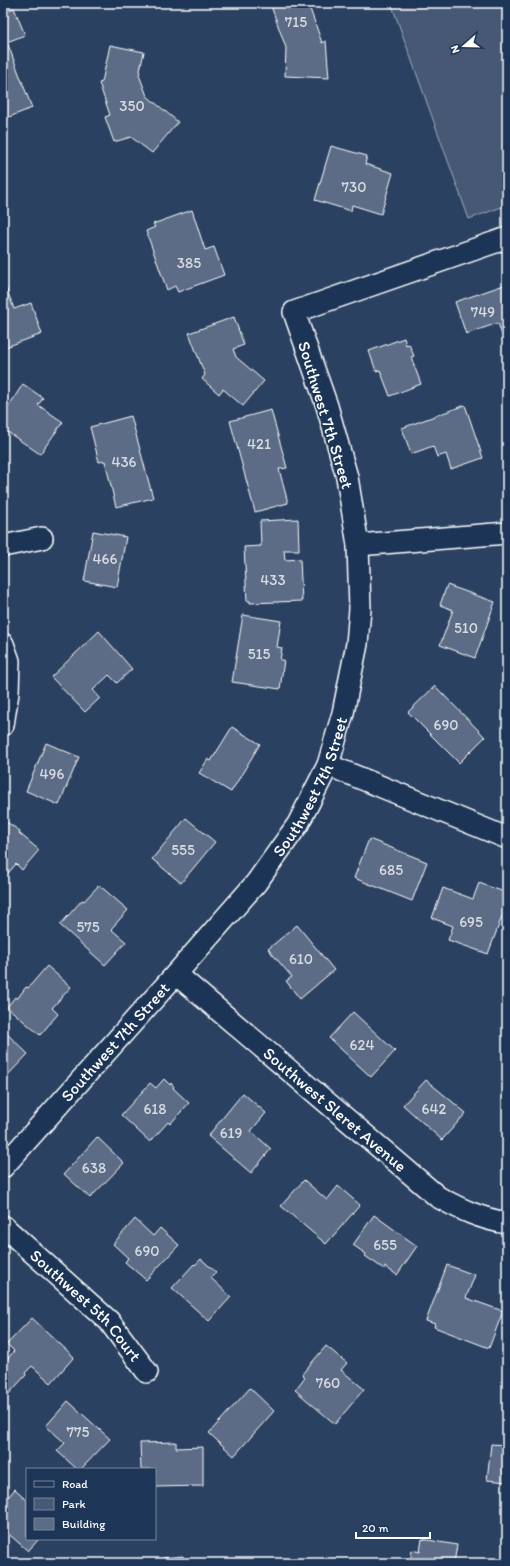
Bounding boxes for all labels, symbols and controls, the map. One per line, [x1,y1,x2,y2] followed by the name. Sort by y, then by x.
[285,13,307,31] house number: 715
[444,26,484,66] north arrow
[448,44,462,55] text: N
[119,97,145,115] house number: 350
[342,178,366,196] house number: 730
[177,254,201,272] house number: 385
[471,303,495,321] house number: 749
[294,339,358,491] street label: Southwest 7th Street
[247,435,271,453] house number: 421
[111,453,137,471] house number: 436
[93,550,118,568] house number: 466
[260,571,286,589] house number: 433
[454,619,478,637] house number: 510
[248,645,270,663] house number: 515
[268,714,351,860] street label: Southwest 7th Street
[433,716,459,734] house number: 690
[40,765,64,783] house number: 496
[171,841,195,859] house number: 555
[379,861,403,879] house number: 685
[459,913,483,931] house number: 695
[76,918,100,936] house number: 575
[289,950,313,968] house number: 610
[57,978,174,1106] street label: Southwest 7th Street
[350,1036,374,1054] house number: 624
[259,1043,411,1176] street label: Southwest Sleret Avenue
[143,1100,167,1118] house number: 618
[422,1100,447,1118] house number: 642
[220,1124,243,1142] house number: 619
[82,1159,106,1177] house number: 638
[373,1236,397,1254] house number: 655
[134,1242,160,1260] house number: 690
[26,1245,146,1365] street label: Southwest 5th Court
[316,1374,340,1392] house number: 760
[67,1423,89,1441] house number: 775
[26,1468,156,1540] legend
[62,1477,88,1491] text: Road
[62,1497,86,1511] text: Park
[356,1514,430,1540] scale bar
[62,1517,106,1531] text: Building
[362,1521,389,1535] text: 20 m

